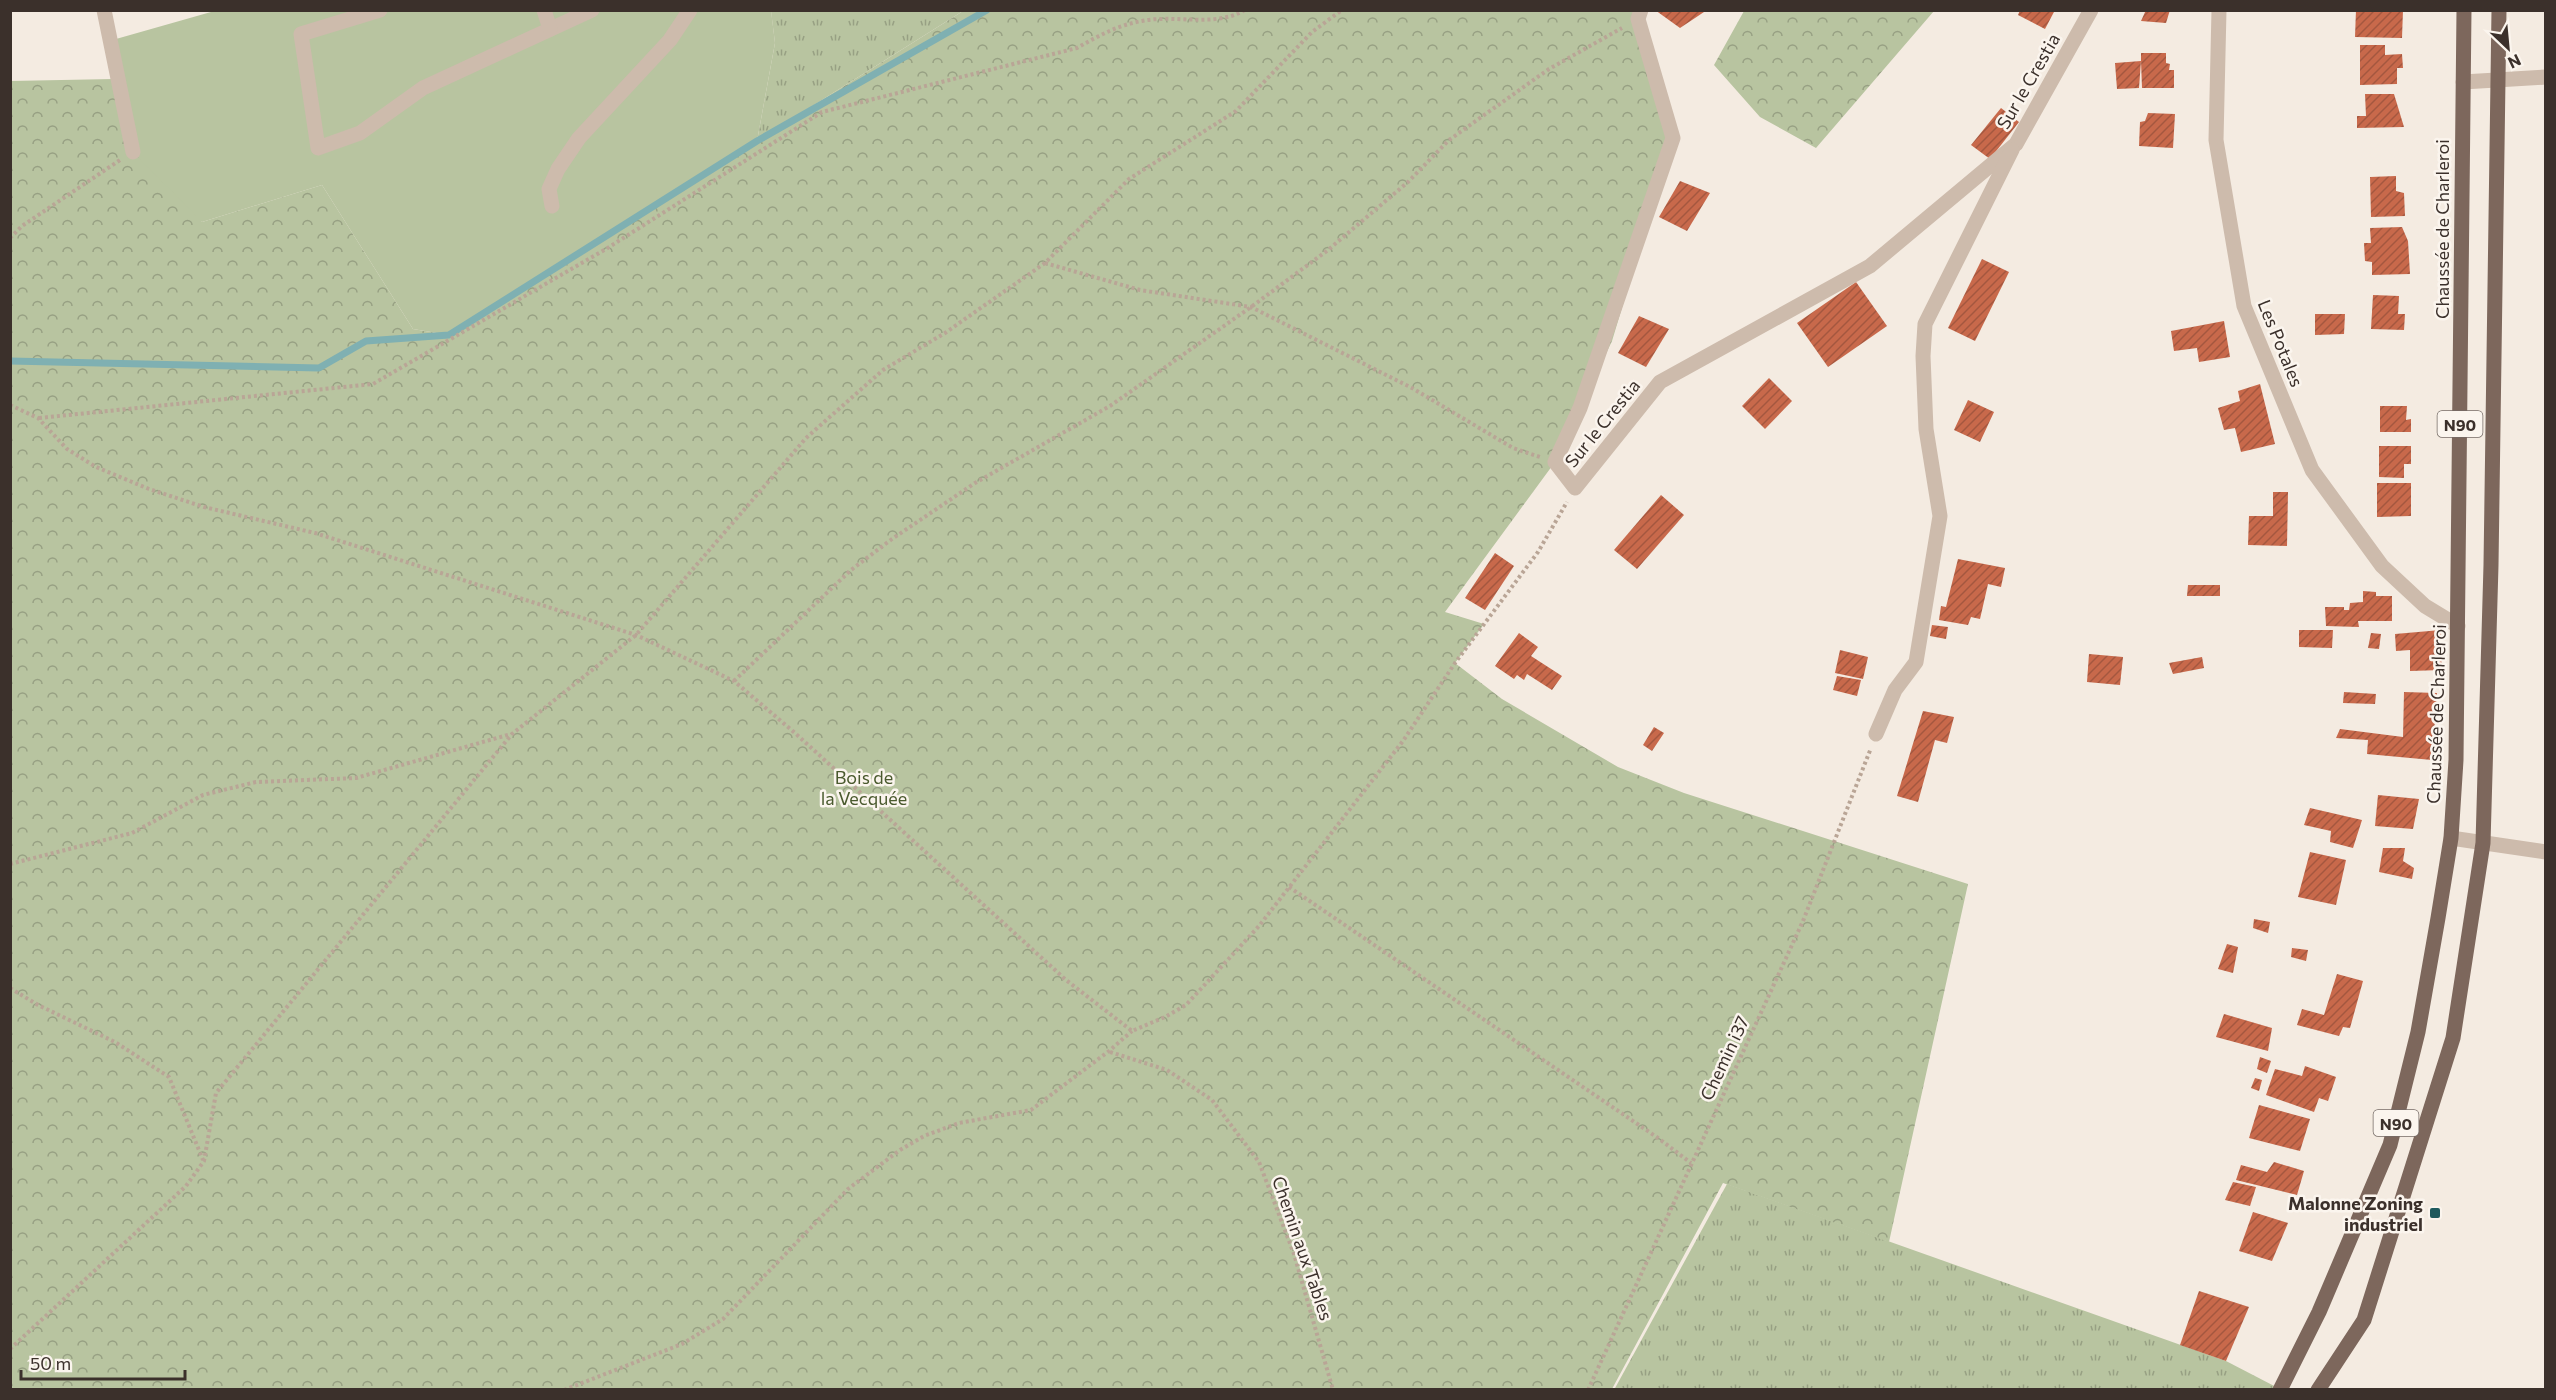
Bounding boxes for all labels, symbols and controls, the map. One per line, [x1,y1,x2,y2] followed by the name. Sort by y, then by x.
[2478,18,2538,78] north arrow
[1992,29,2064,133] street label: Sur le Crestia
[2505,51,2524,73] text: N
[2431,139,2453,319] street label: Chaussée de Charleroi
[2254,296,2308,390] street label: Les Potales
[1560,374,1644,472] street label: Sur le Crestia
[2438,411,2482,437] road number: N90
[2422,624,2450,804] street label: Chaussée de Charleroi
[821,766,907,809] park label: Bois de la Vecquée
[1695,1012,1753,1104] street label: Chemin i37
[2374,1110,2418,1136] road number: N90
[1268,1173,1338,1323] street label: Chemin aux Tables
[2288,1192,2423,1235] place label: Malonne Zoning industriel
[2428,1206,2442,1220] marker: Malonne Zoning industriel
[21,1343,184,1381] scale bar
[30,1352,71,1374] text: 50 m

